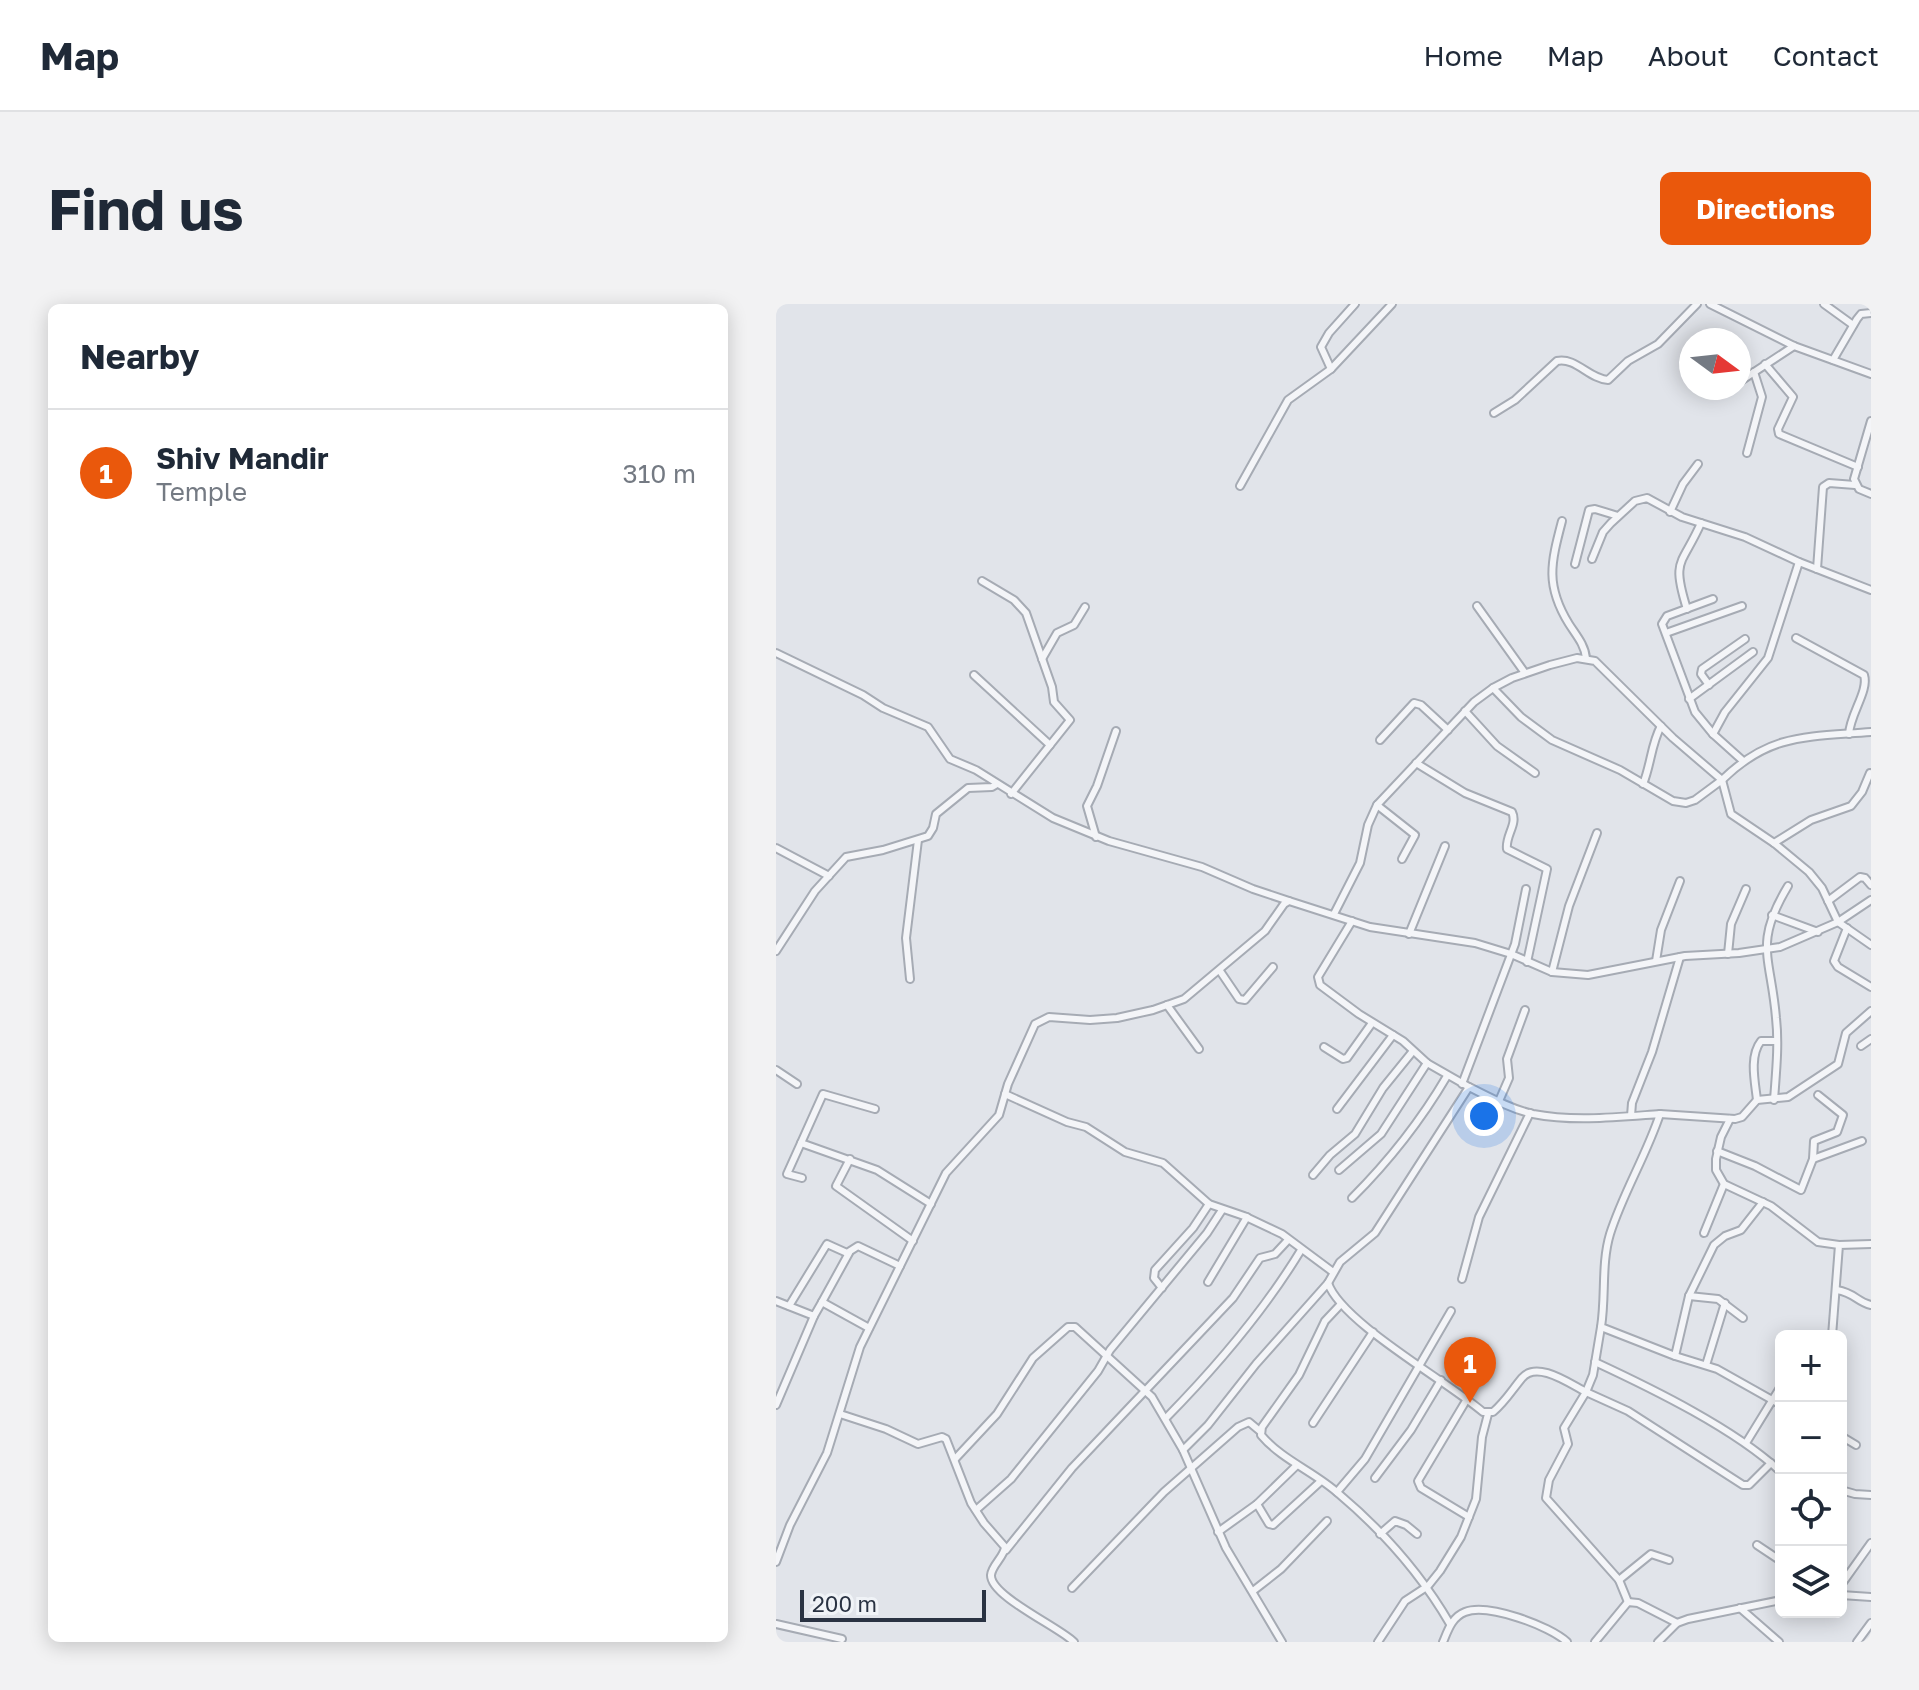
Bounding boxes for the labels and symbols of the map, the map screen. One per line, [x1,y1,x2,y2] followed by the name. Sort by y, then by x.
[1679,328,1751,400] north arrow
[1464,1096,1504,1136] your location
[1444,1337,1496,1403] pin: 1
[800,1586,986,1622] scale bar

